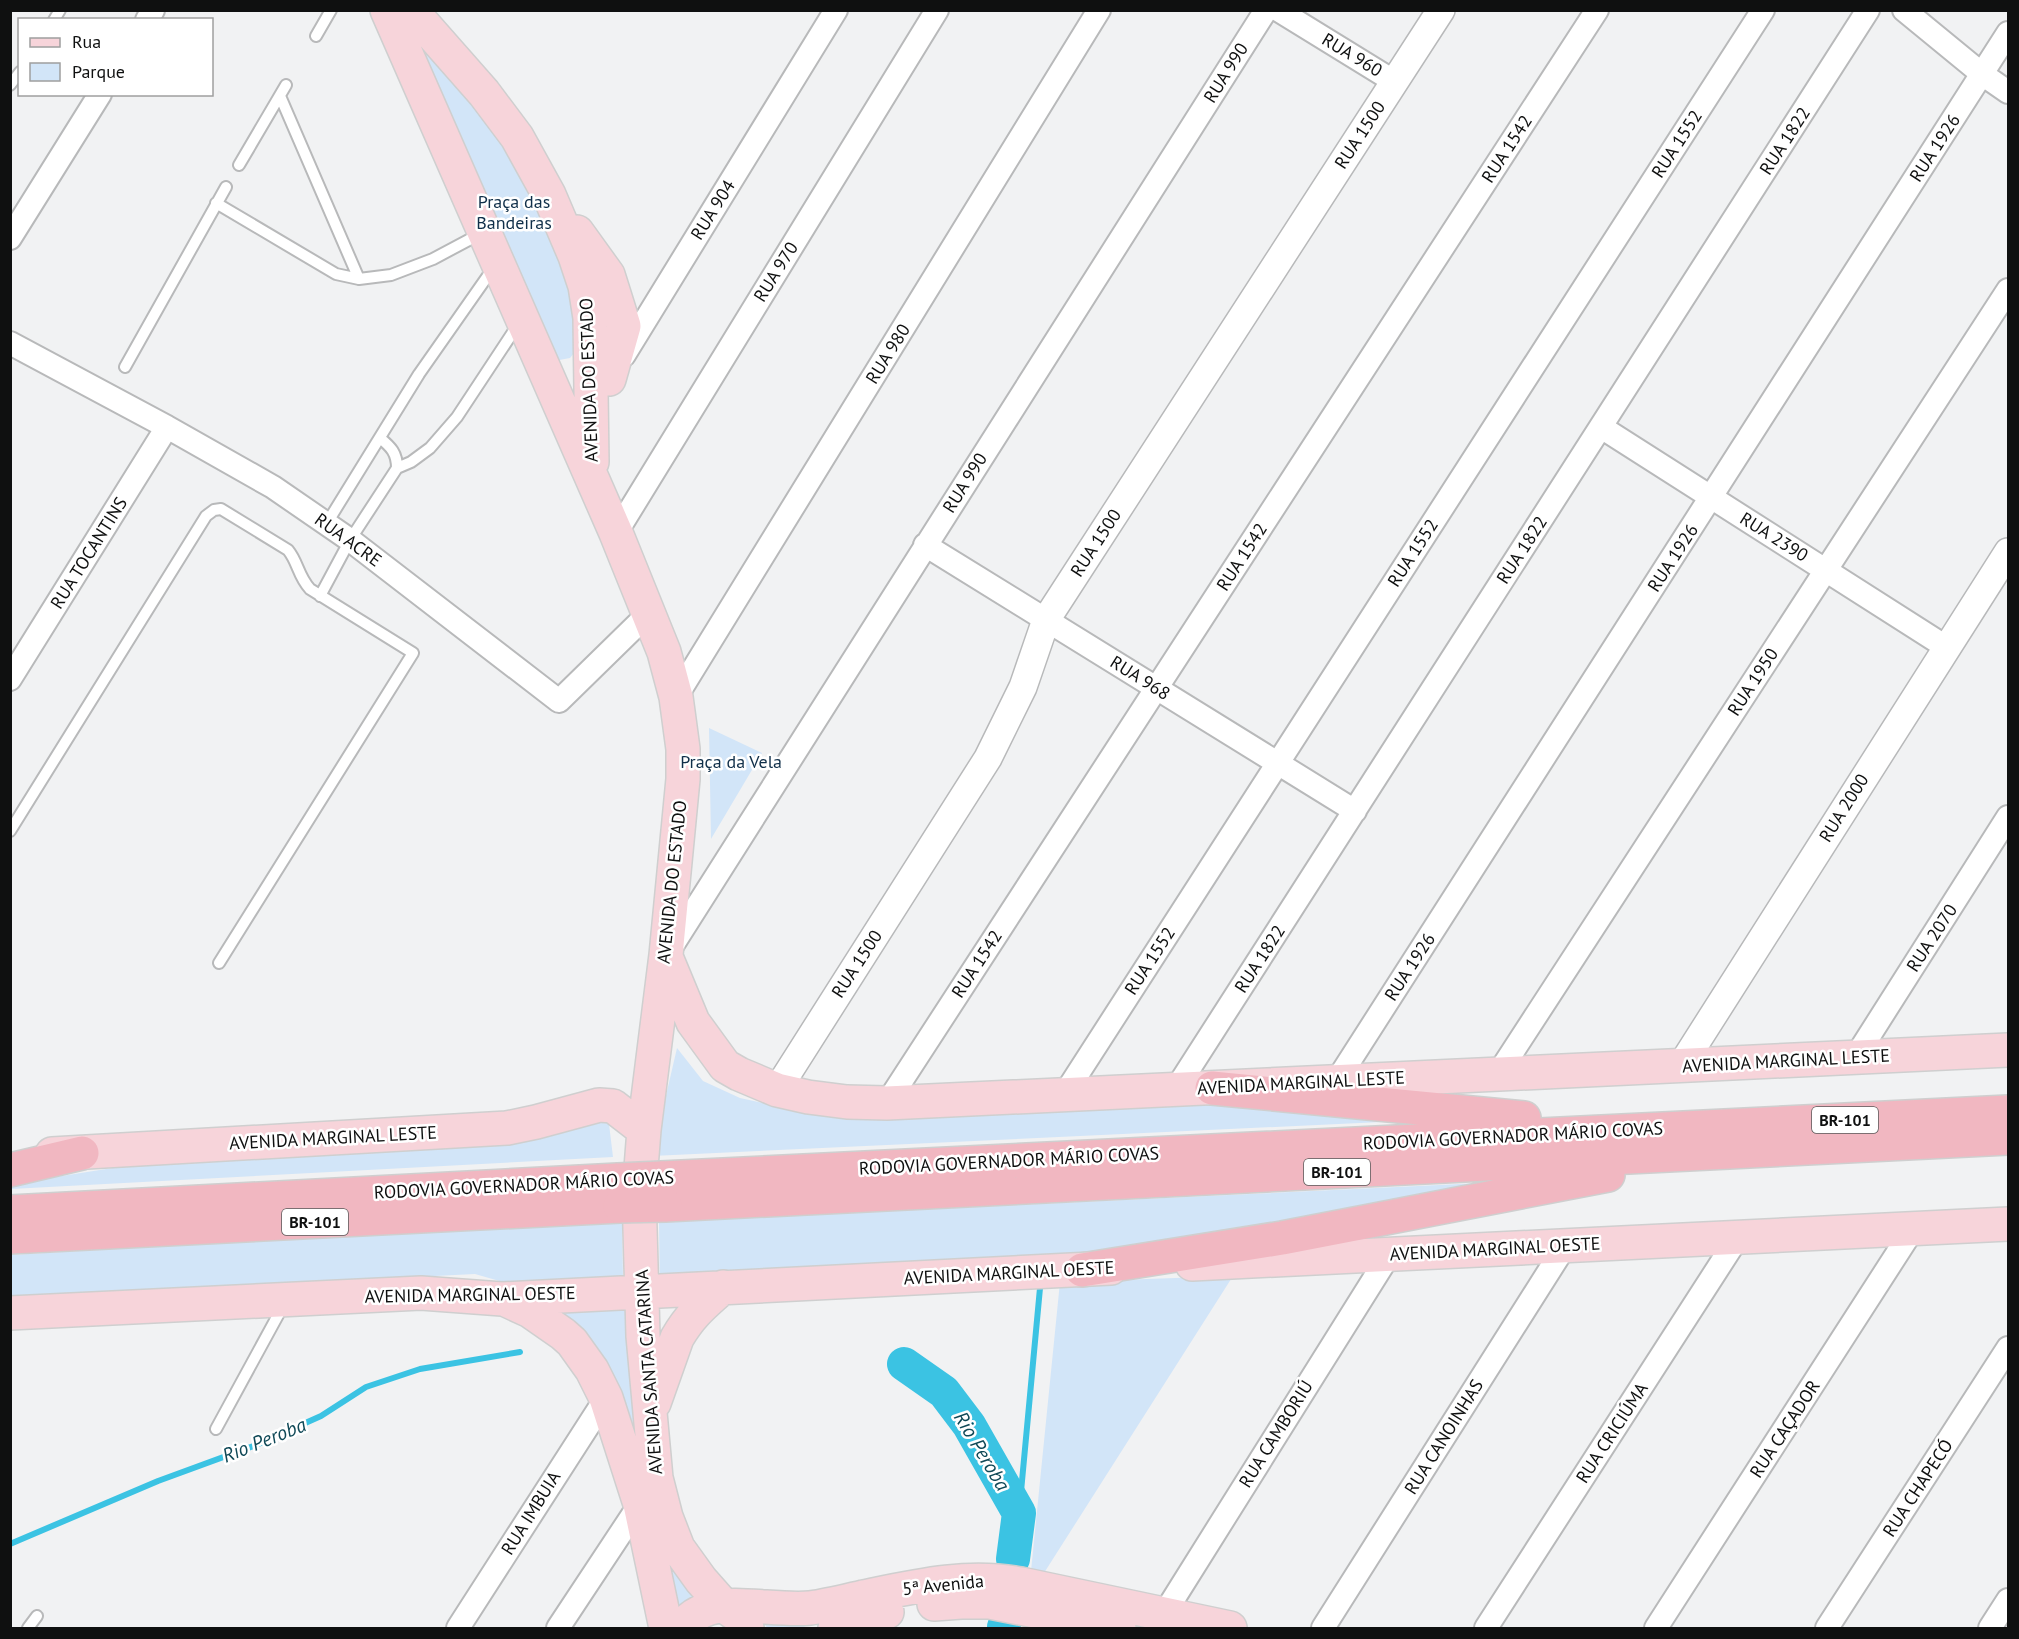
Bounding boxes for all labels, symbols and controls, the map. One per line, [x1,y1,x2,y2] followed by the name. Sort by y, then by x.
[18,18,213,96] legend
[1318,28,1387,82] street label: RUA 960
[72,30,101,53] text: Rua
[1198,38,1253,107] street label: RUA 990
[72,60,125,83] text: Parque
[1329,96,1390,173] street label: RUA 1500
[1754,102,1815,179] street label: RUA 1822
[1646,105,1707,182] street label: RUA 1552
[1904,109,1965,186] street label: RUA 1926
[1476,110,1537,187] street label: RUA 1542
[685,175,740,244] street label: RUA 904
[476,190,552,234] park label: Praça das Bandeiras
[748,237,803,306] street label: RUA 970
[574,297,603,463] street label: AVENIDA DO ESTADO
[860,319,915,388] street label: RUA 980
[937,448,992,517] street label: RUA 990
[45,493,132,613] street label: RUA TOCANTINS
[1065,504,1126,581] street label: RUA 1500
[1736,507,1813,567] street label: RUA 2390
[310,508,386,572] street label: RUA ACRE
[1491,511,1552,588] street label: RUA 1822
[1382,514,1443,591] street label: RUA 1552
[1211,518,1272,595] street label: RUA 1542
[1642,519,1703,596] street label: RUA 1926
[1722,643,1783,720] street label: RUA 1950
[1106,650,1175,705] street label: RUA 968
[680,750,782,773] park label: Praça da Vela
[1814,769,1874,846] street label: RUA 2000
[651,799,692,965] street label: AVENIDA DO ESTADO
[1901,899,1962,976] street label: RUA 2070
[1229,920,1290,997] street label: RUA 1822
[1119,922,1180,999] street label: RUA 1552
[826,925,887,1002] street label: RUA 1500
[946,925,1007,1002] street label: RUA 1542
[1379,928,1440,1005] street label: RUA 1926
[1682,1044,1890,1077] street label: AVENIDA MARGINAL LESTE
[1197,1066,1405,1099] street label: AVENIDA MARGINAL LESTE
[1812,1107,1878,1133] road number: BR-101
[1362,1116,1664,1155] street label: RODOVIA GOVERNADOR MÁRIO COVAS
[229,1121,437,1154] street label: AVENIDA MARGINAL LESTE
[858,1141,1160,1180] street label: RODOVIA GOVERNADOR MÁRIO COVAS
[1304,1159,1370,1185] road number: BR-101
[373,1165,675,1204] street label: RODOVIA GOVERNADOR MÁRIO COVAS
[282,1209,348,1235] road number: BR-101
[1389,1231,1601,1266] street label: AVENIDA MARGINAL OESTE
[903,1255,1115,1290] street label: AVENIDA MARGINAL OESTE
[630,1268,667,1475] street label: AVENIDA SANTA CATARINA
[364,1281,576,1308] street label: AVENIDA MARGINAL OESTE
[1399,1375,1488,1499] street label: RUA CANOINHAS
[1744,1375,1825,1482] street label: RUA CAÇADOR
[1233,1376,1318,1492] street label: RUA CAMBORIÚ
[1571,1378,1653,1487] street label: RUA CRICIÚMA
[948,1407,1016,1496] water label: Rio Peroba
[218,1411,310,1469] water label: Rio Peroba
[1877,1435,1958,1541] street label: RUA CHAPECÓ
[496,1466,566,1559] street label: RUA IMBUIA
[901,1569,985,1600] street label: 5ª Avenida

